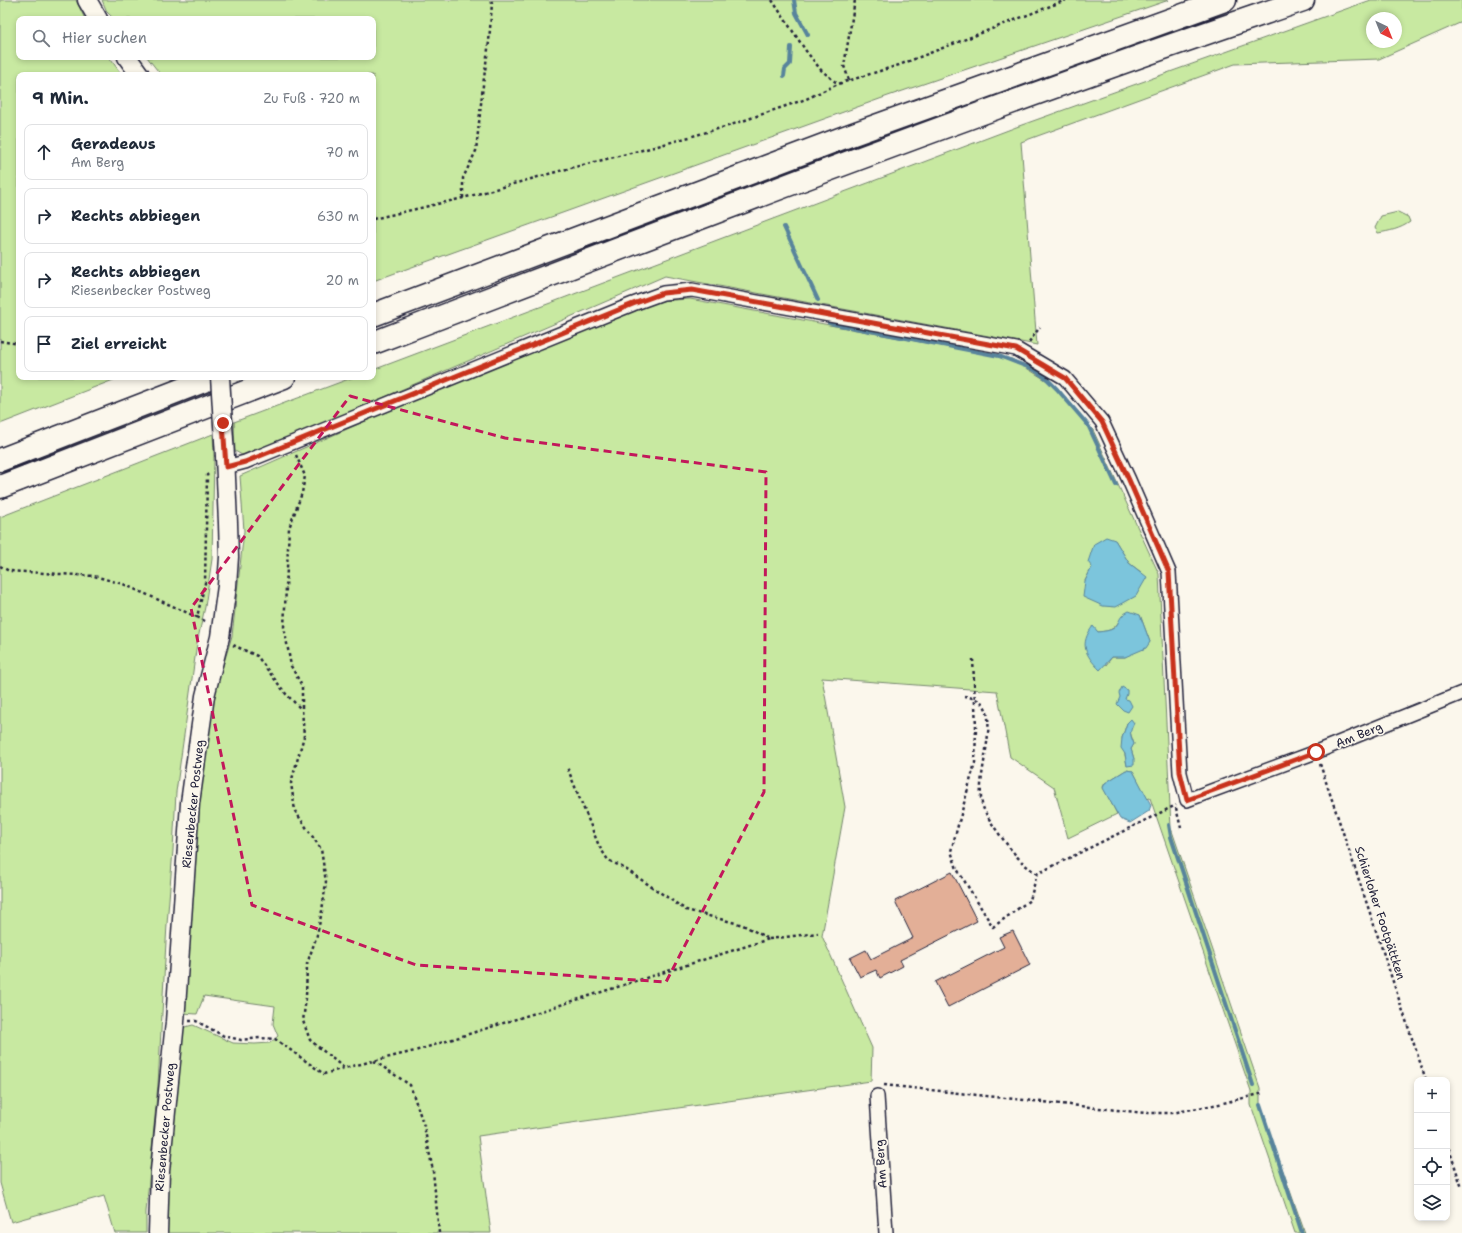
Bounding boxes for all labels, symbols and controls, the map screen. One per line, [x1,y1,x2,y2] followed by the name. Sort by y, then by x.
[1366,12,1402,48] north arrow
[16,16,376,60] search box
[30,27,52,49] icon: search
[62,28,147,48] text: Hier suchen
[32,87,89,109] text: 9 Min.
[264,90,360,107] text: Zu Fuß · 720 m
[71,134,156,154] text: Geradeaus
[33,141,55,163] icon: ahead
[325,144,359,161] text: 70 m
[71,154,124,171] text: Am Berg
[33,205,55,227] icon: right
[71,206,200,226] text: Rechts abbiegen
[317,208,359,225] text: 630 m
[71,262,200,282] text: Rechts abbiegen
[33,269,55,291] icon: right
[326,272,359,289] text: 20 m
[71,282,211,299] text: Riesenbecker Postweg
[33,333,55,355] icon: arrive
[71,334,167,354] text: Ziel erreicht
[214,414,232,432] route end
[1333,718,1385,752] street label: Am Berg
[178,739,208,869] street label: Riesenbecker Postweg
[1307,743,1325,761] route start
[1351,844,1409,982] street label: Schierloher Footpättken
[151,1062,179,1192] street label: Riesenbecker Postweg
[1414,1077,1450,1221] map controls
[1414,1077,1450,1113] button: +
[1414,1113,1450,1149] button: −
[871,1139,891,1189] street label: Am Berg
[1414,1149,1450,1185] button: locate
[1414,1185,1450,1221] button: layers

